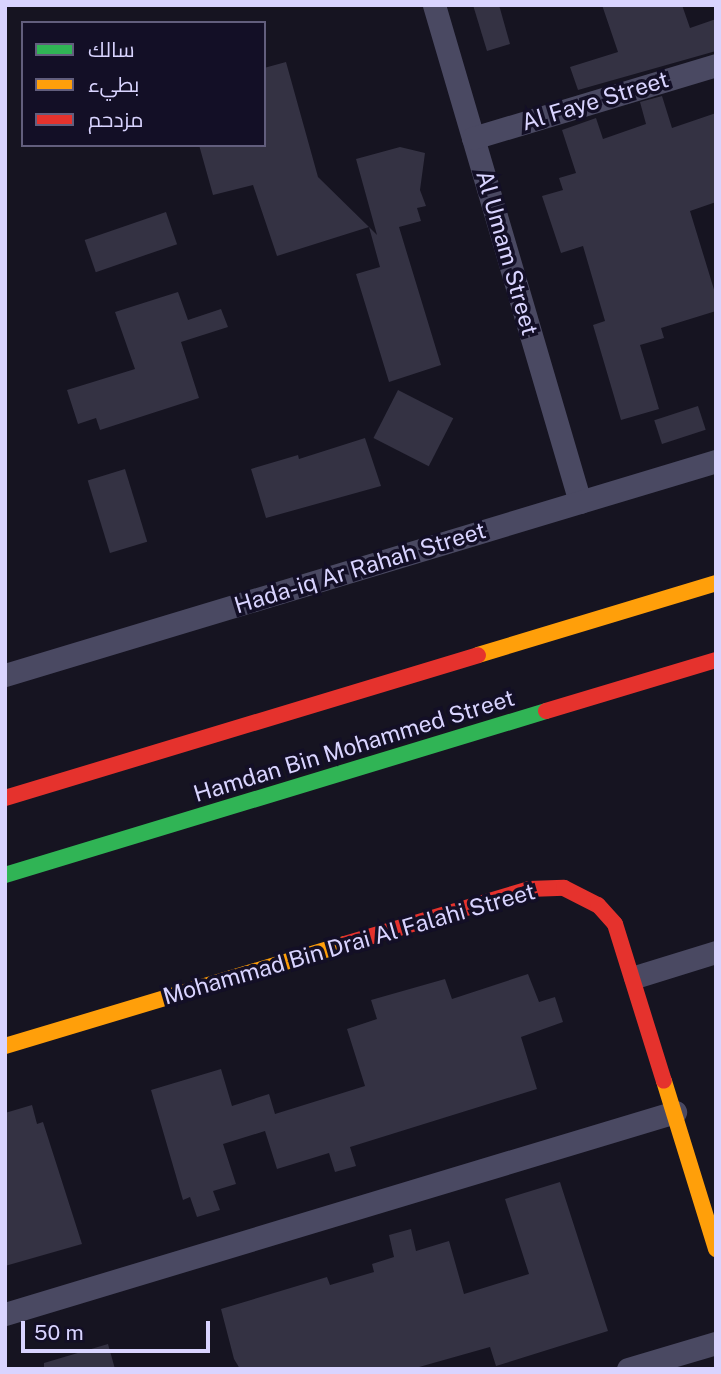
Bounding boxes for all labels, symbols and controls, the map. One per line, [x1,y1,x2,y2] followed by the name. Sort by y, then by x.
[21,21,266,147] legend
[88,37,135,62] text: سالك
[518,66,672,136] street label: Al Faye Street
[88,72,139,97] text: بطيء
[88,107,143,132] text: مزدحم
[470,167,544,339] street label: Al Umam Street
[231,517,489,619] street label: Hada-iq Ar Rahah Street
[190,684,518,808] street label: Hamdan Bin Mohammed Street
[160,878,538,1010] street label: Mohammad Bin Drai Al Falahi Street
[24,1308,214,1352] scale bar
[34,1320,84,1345] text: 50 m

